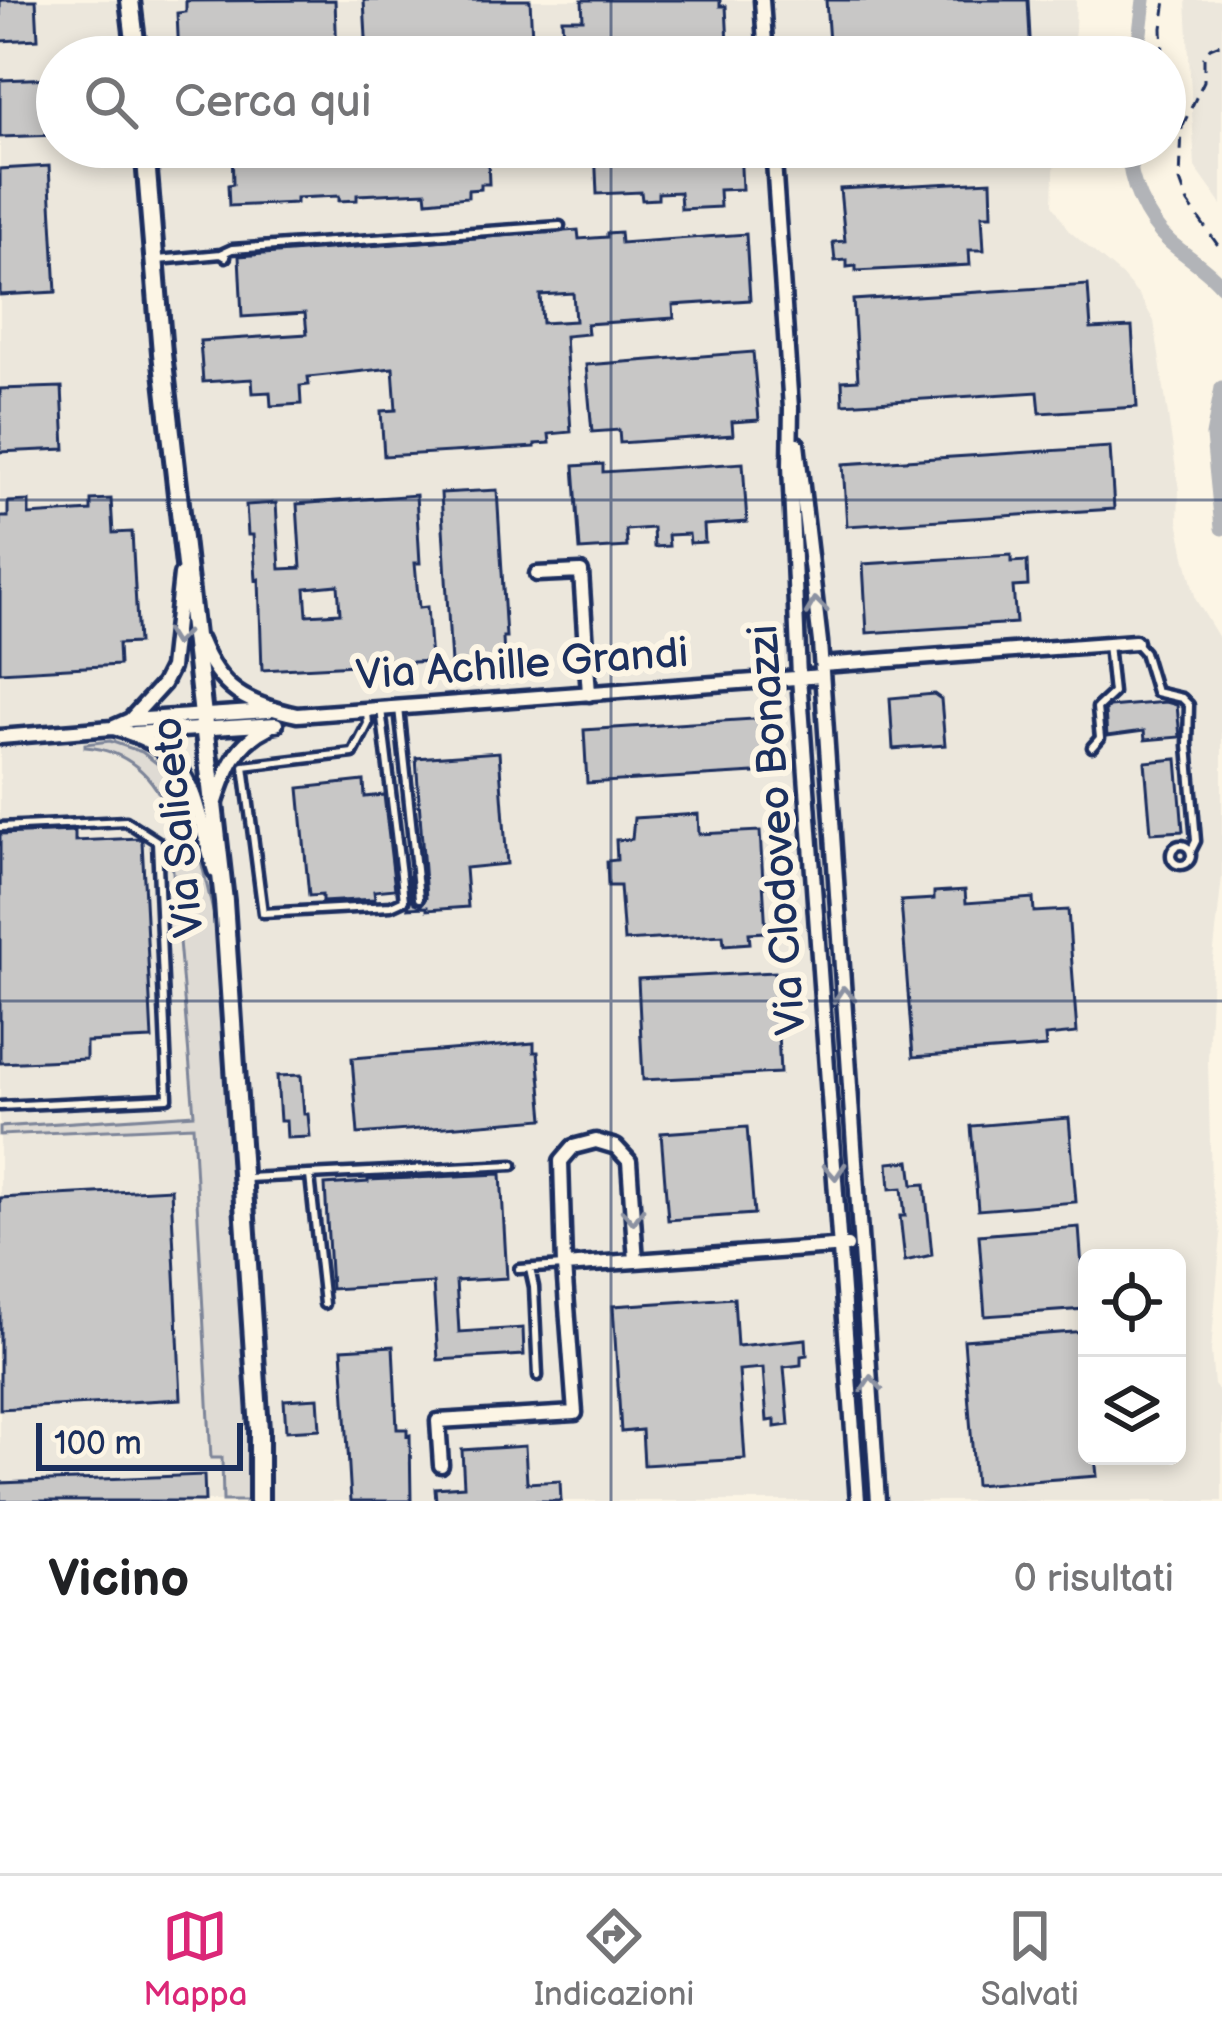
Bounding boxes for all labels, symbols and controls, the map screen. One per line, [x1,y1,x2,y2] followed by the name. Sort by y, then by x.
[36,36,1186,168] search box
[78,69,144,135] icon: search
[174,75,371,130] text: Cerca qui
[803,596,829,616] one-way arrow
[738,623,818,1037] street label: Via Clodoveo Bonazzi
[163,627,189,647] one-way arrow
[354,628,690,702] street label: Via Achille Grandi
[142,714,216,940] street label: Via Saliceto
[831,985,857,1004] one-way arrow
[822,1162,848,1181] one-way arrow
[620,1207,645,1226] one-way arrow
[1078,1249,1186,1465] map controls
[1078,1249,1186,1357] button: locate
[1078,1357,1186,1465] button: layers
[858,1374,884,1393] one-way arrow
[36,1417,243,1470] scale bar
[54,1424,142,1464] text: 100 m
[48,1549,189,1610] text: Vicino
[1014,1556,1174,1603] text: 0 risultati
[143,1903,247,2015] tab: Mappa
[534,1903,694,2015] tab: Indicazioni
[981,1903,1079,2015] tab: Salvati

